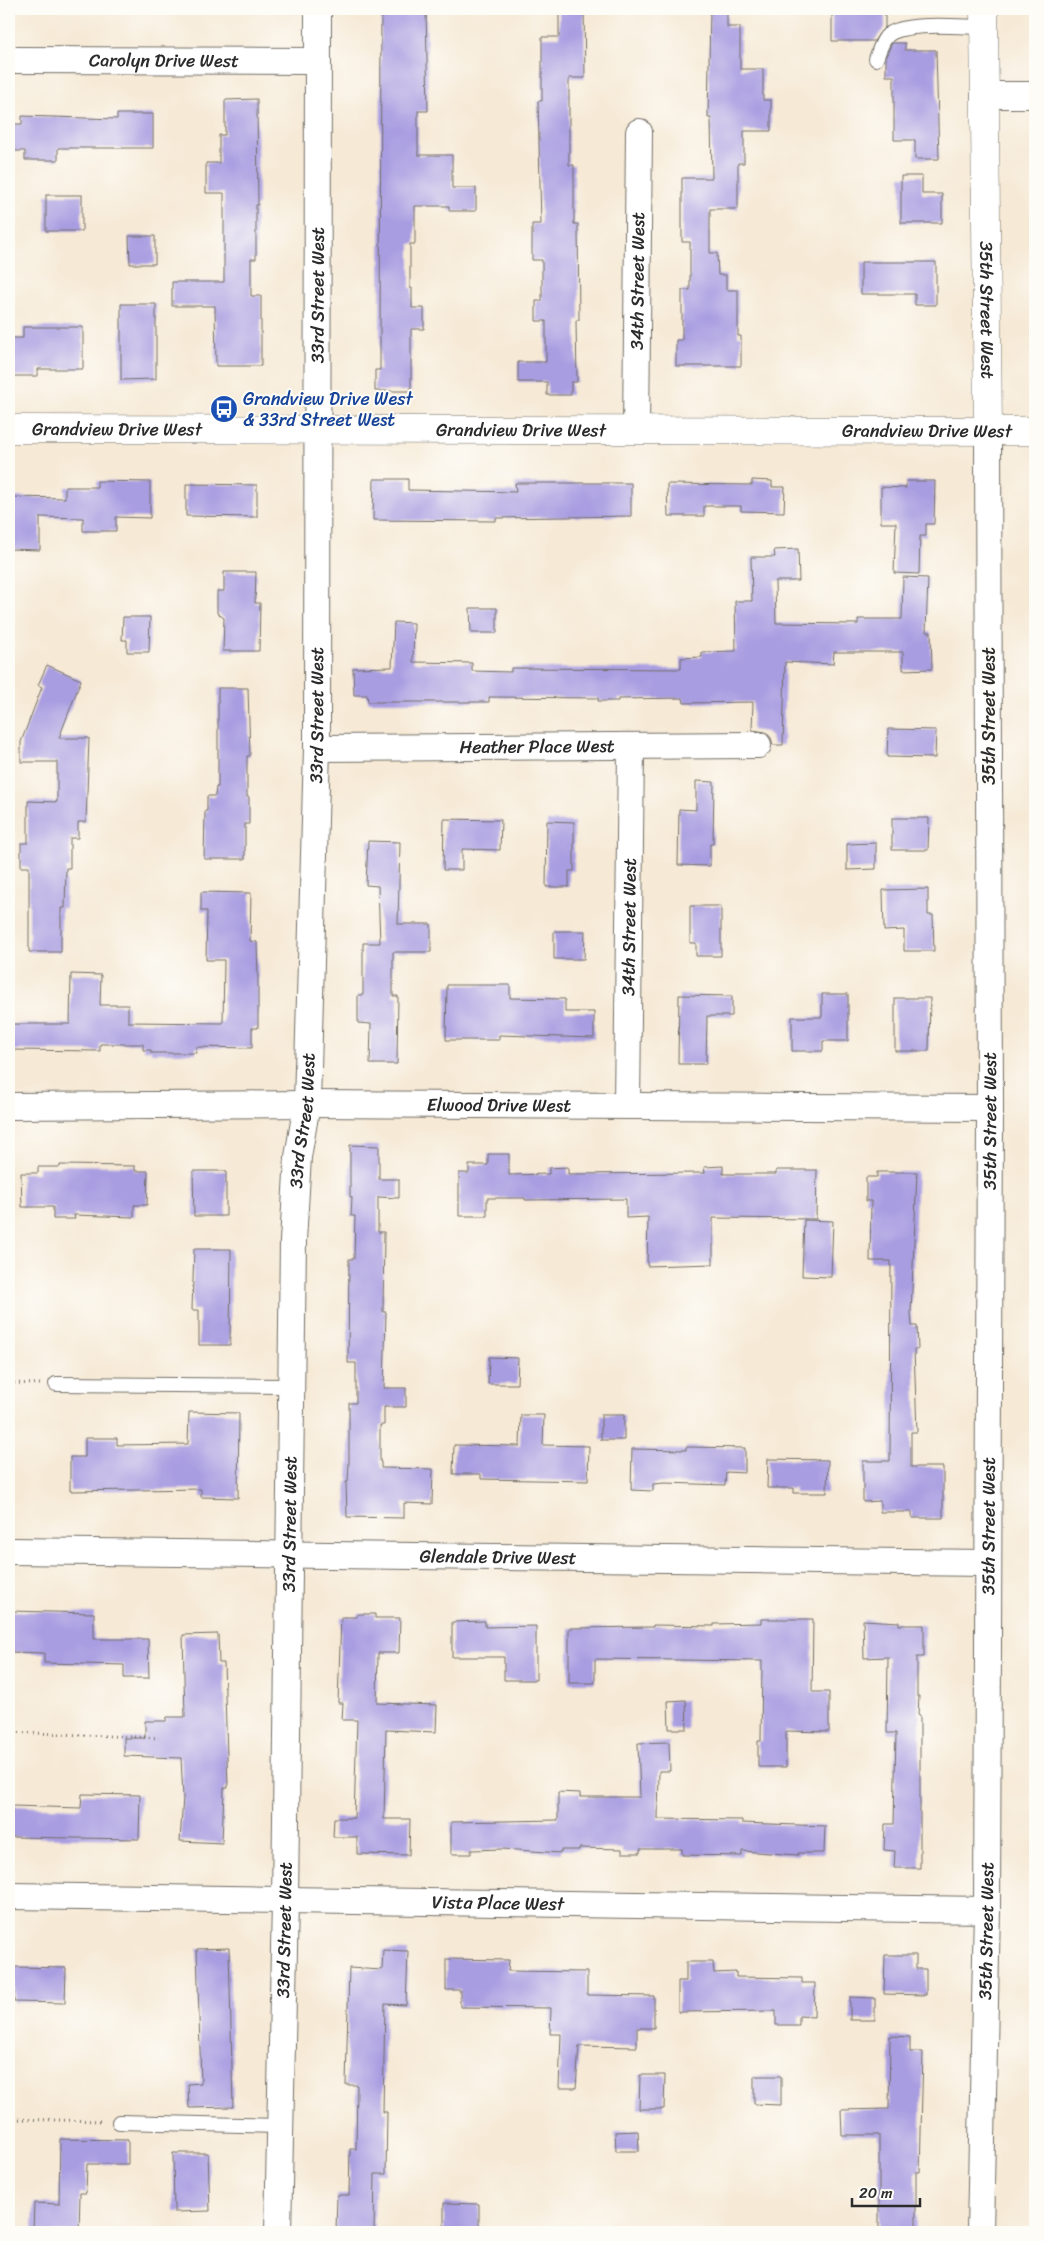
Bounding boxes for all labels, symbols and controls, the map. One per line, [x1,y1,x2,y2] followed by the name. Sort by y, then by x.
[89,44,239,77] street label: Carolyn Drive West
[621,212,654,350] street label: 34th Street West
[302,227,334,363] street label: 33rd Street West
[970,241,1003,379] street label: 35th Street West
[243,383,413,436] place label: Grandview Drive West & 33rd Street West
[209,394,239,424] bus stop icon: Grandview Drive West & 33rd Street West
[32,413,203,445] street label: Grandview Drive West
[436,414,607,446] street label: Grandview Drive West
[842,415,1013,447] street label: Grandview Drive West
[300,647,333,784] street label: 33rd Street West
[973,647,1005,785] street label: 35th Street West
[459,730,615,763] street label: Heather Place West
[612,858,646,996] street label: 34th Street West
[280,1052,324,1189] street label: 33rd Street West
[974,1052,1006,1190] street label: 35th Street West
[427,1089,571,1122] street label: Elwood Drive West
[273,1456,306,1592] street label: 33rd Street West
[972,1457,1005,1595] street label: 35th Street West
[419,1540,577,1574] street label: Glendale Drive West
[267,1862,301,1999] street label: 33rd Street West
[969,1862,1003,2000] street label: 35th Street West
[431,1886,565,1920] street label: Vista Place West
[852,2176,919,2208] scale bar
[859,2180,893,2206] text: 20 m

